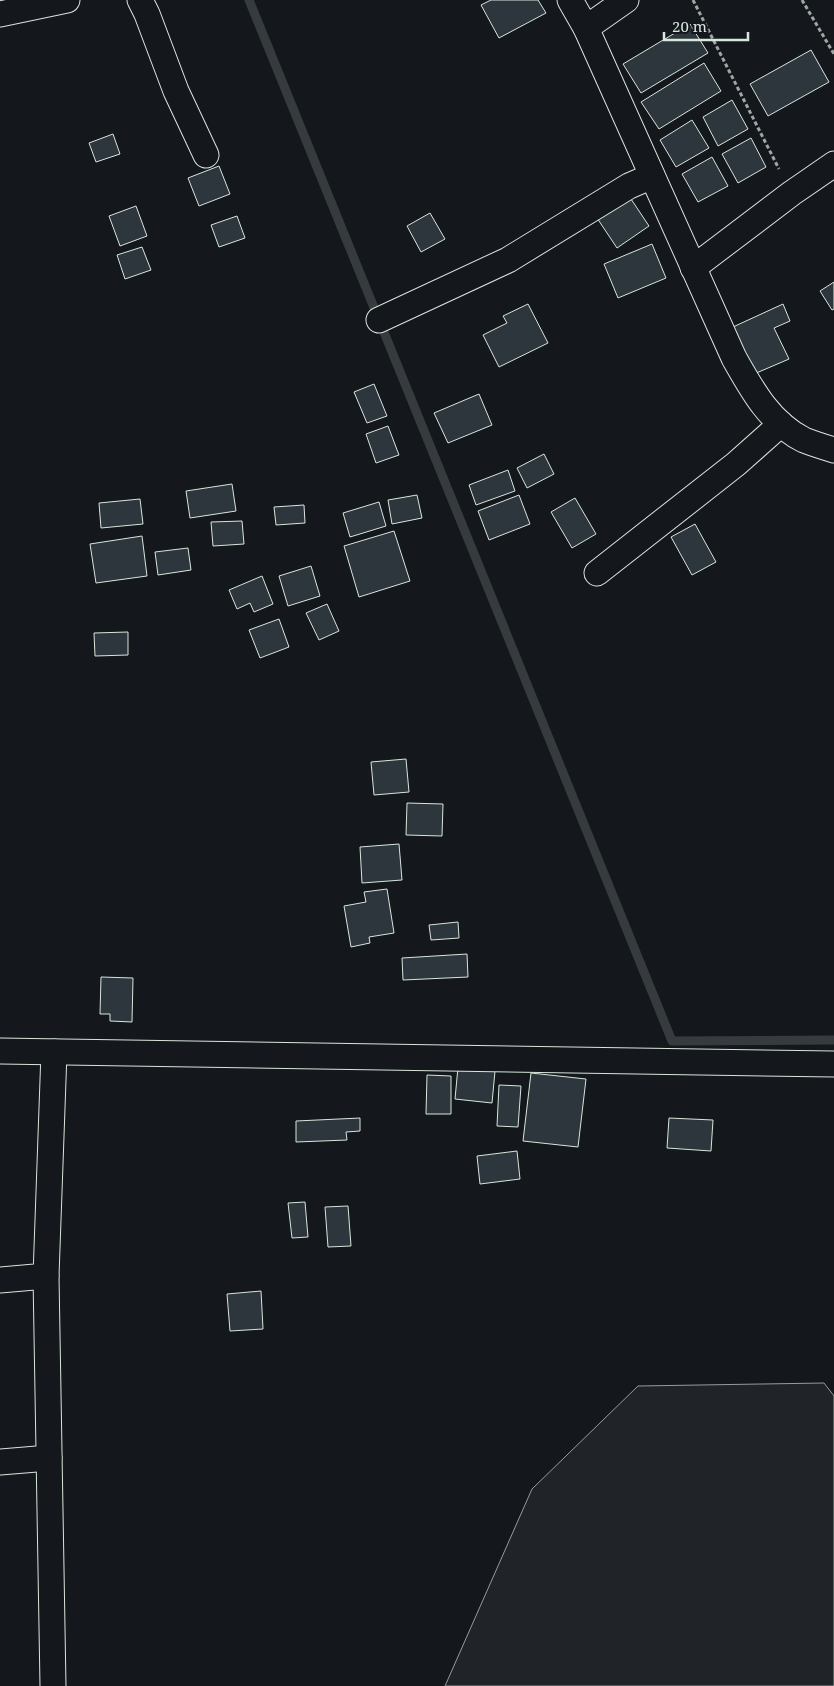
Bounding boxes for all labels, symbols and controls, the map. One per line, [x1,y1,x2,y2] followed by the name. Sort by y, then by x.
[664,10,748,42] scale bar
[672,16,707,36] text: 20 m

